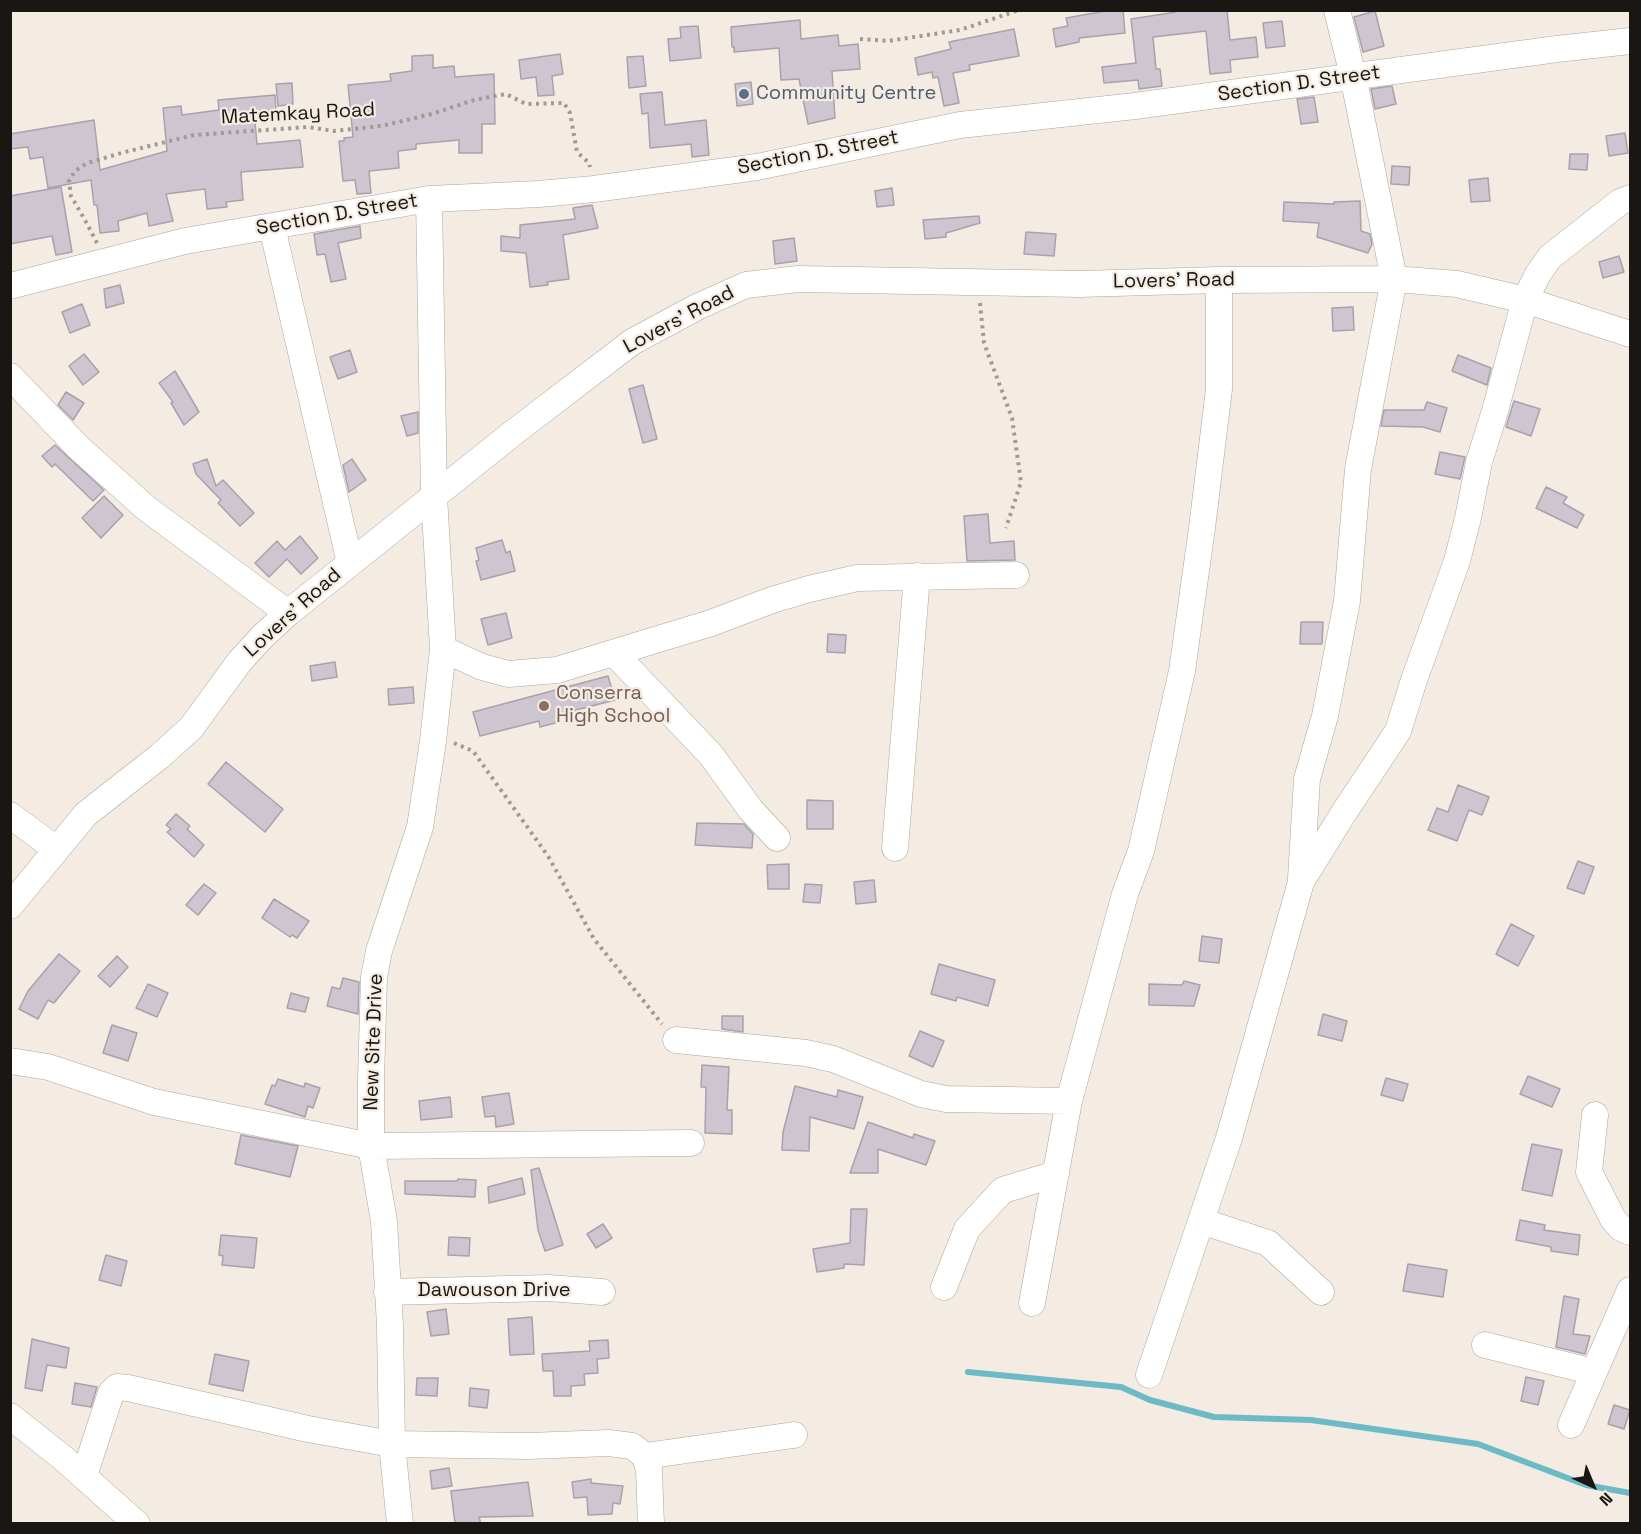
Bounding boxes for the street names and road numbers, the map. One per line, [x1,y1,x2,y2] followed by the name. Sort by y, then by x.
[1216,61,1382,107] street label: Section D. Street
[220,98,376,130] street label: Matemkay Road
[735,126,901,180] street label: Section D. Street
[254,189,420,241] street label: Section D. Street
[1113,268,1235,294] street label: Lovers' Road
[620,281,738,359] street label: Lovers' Road
[240,563,346,663] street label: Lovers' Road
[360,973,388,1111] street label: New Site Drive
[417,1279,571,1303] street label: Dawouson Drive

